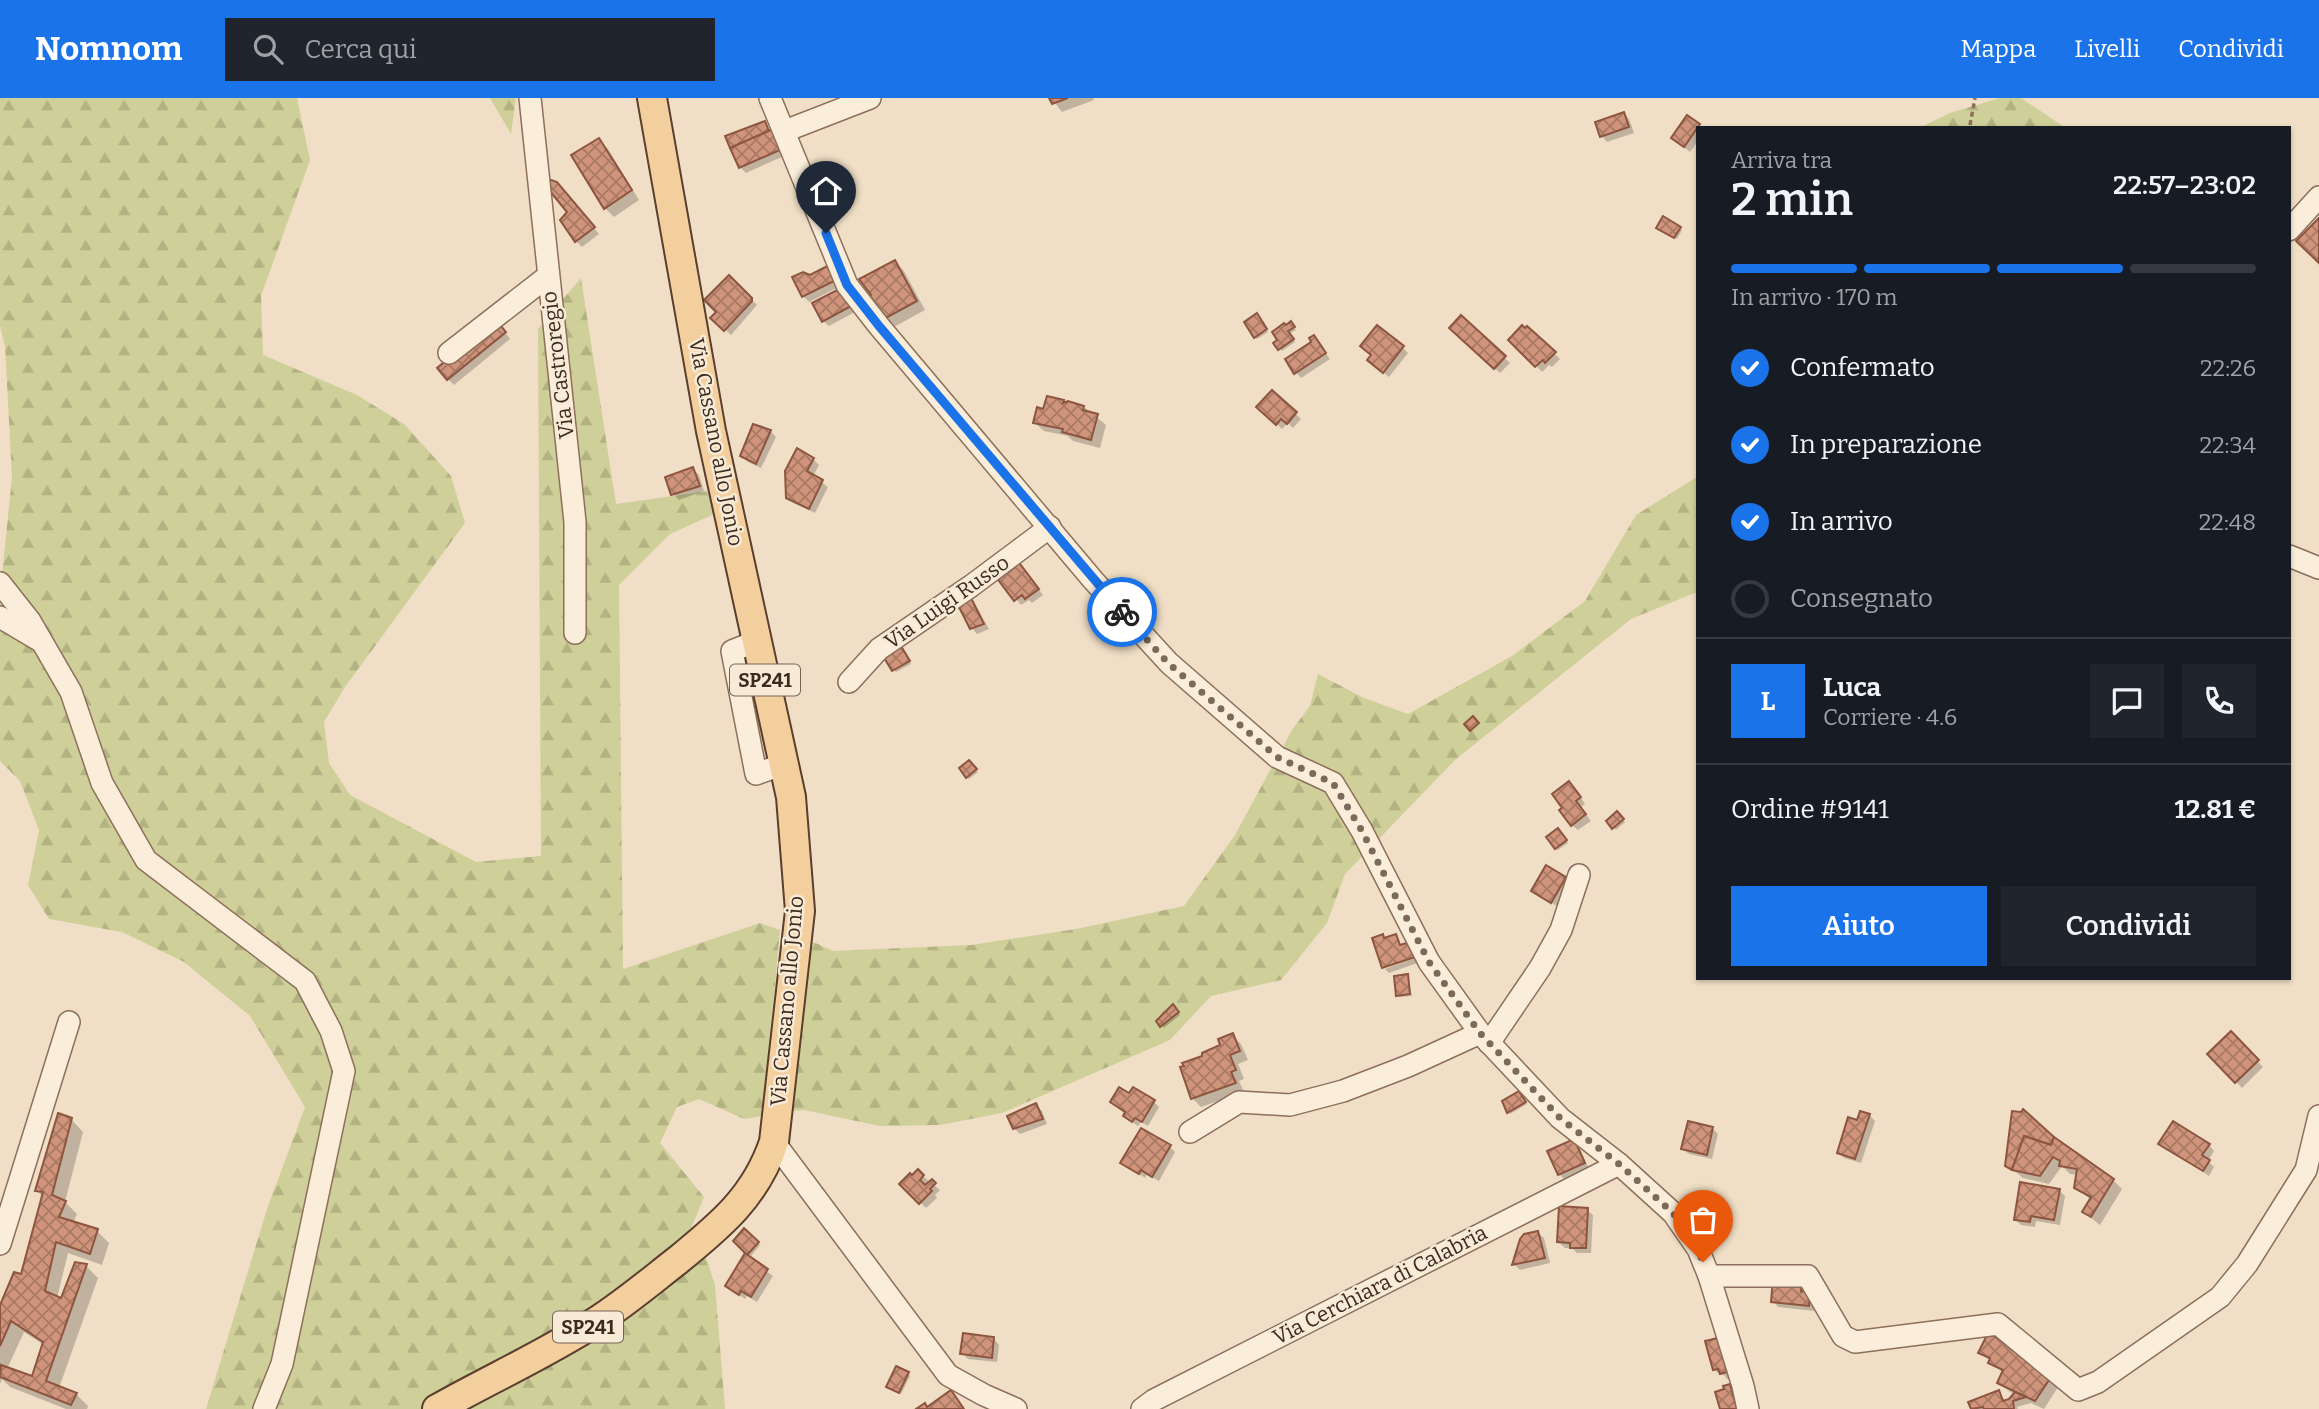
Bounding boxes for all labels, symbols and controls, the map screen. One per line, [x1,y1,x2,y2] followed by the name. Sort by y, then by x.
[225,18,715,81] search box
[35,29,183,69] text: Nomnom
[249,30,287,68] icon: search
[305,34,417,65] text: Cerca qui
[1960,35,2036,63] text: Mappa
[2074,35,2140,63] text: Livelli
[2178,35,2284,63] text: Condividi
[1731,146,1832,174] text: Arriva tra
[796,161,856,233] pin
[2113,170,2256,201] text: 22:57–23:02
[807,172,845,210] icon: home
[1731,172,1853,227] text: 2 min
[1731,283,1897,311] text: In arrivo · 170 m
[536,290,580,440] street label: Via Castroregio
[683,336,749,548] street label: Via Cassano allo Jonio
[1731,349,1769,387] icon: check
[1790,352,1935,383] text: Confermato
[2200,354,2256,382] text: 22:26
[1731,426,1769,464] icon: check
[1790,429,1982,460] text: In preparazione
[2200,431,2256,459] text: 22:34
[1731,503,1769,541] icon: check
[1790,506,1893,537] text: In arrivo
[2199,508,2256,536] text: 22:48
[880,549,1014,655] street label: Via Luigi Russo
[1087,577,1157,647] courier
[1790,583,1933,614] text: Consegnato
[1103,593,1141,631] icon: bike
[730,664,800,695] road number: SP241
[2090,664,2164,738] button: chat
[2182,664,2256,738] button: phone
[1823,672,1881,703] text: Luca
[1761,686,1775,717] text: L
[1823,703,1957,731] text: Corriere · 4.6
[1731,794,1889,825] text: Ordine #9141
[2174,794,2256,825] text: 12.81 €
[1731,886,1987,966] button: Aiuto
[2001,886,2256,966] button: Condividi
[765,895,809,1107] street label: Via Cassano allo Jonio
[1673,1190,1733,1262] pin
[1684,1201,1722,1239] icon: bag
[1268,1219,1492,1350] street label: Via Cerchiara di Calabria
[553,1312,623,1343] road number: SP241

